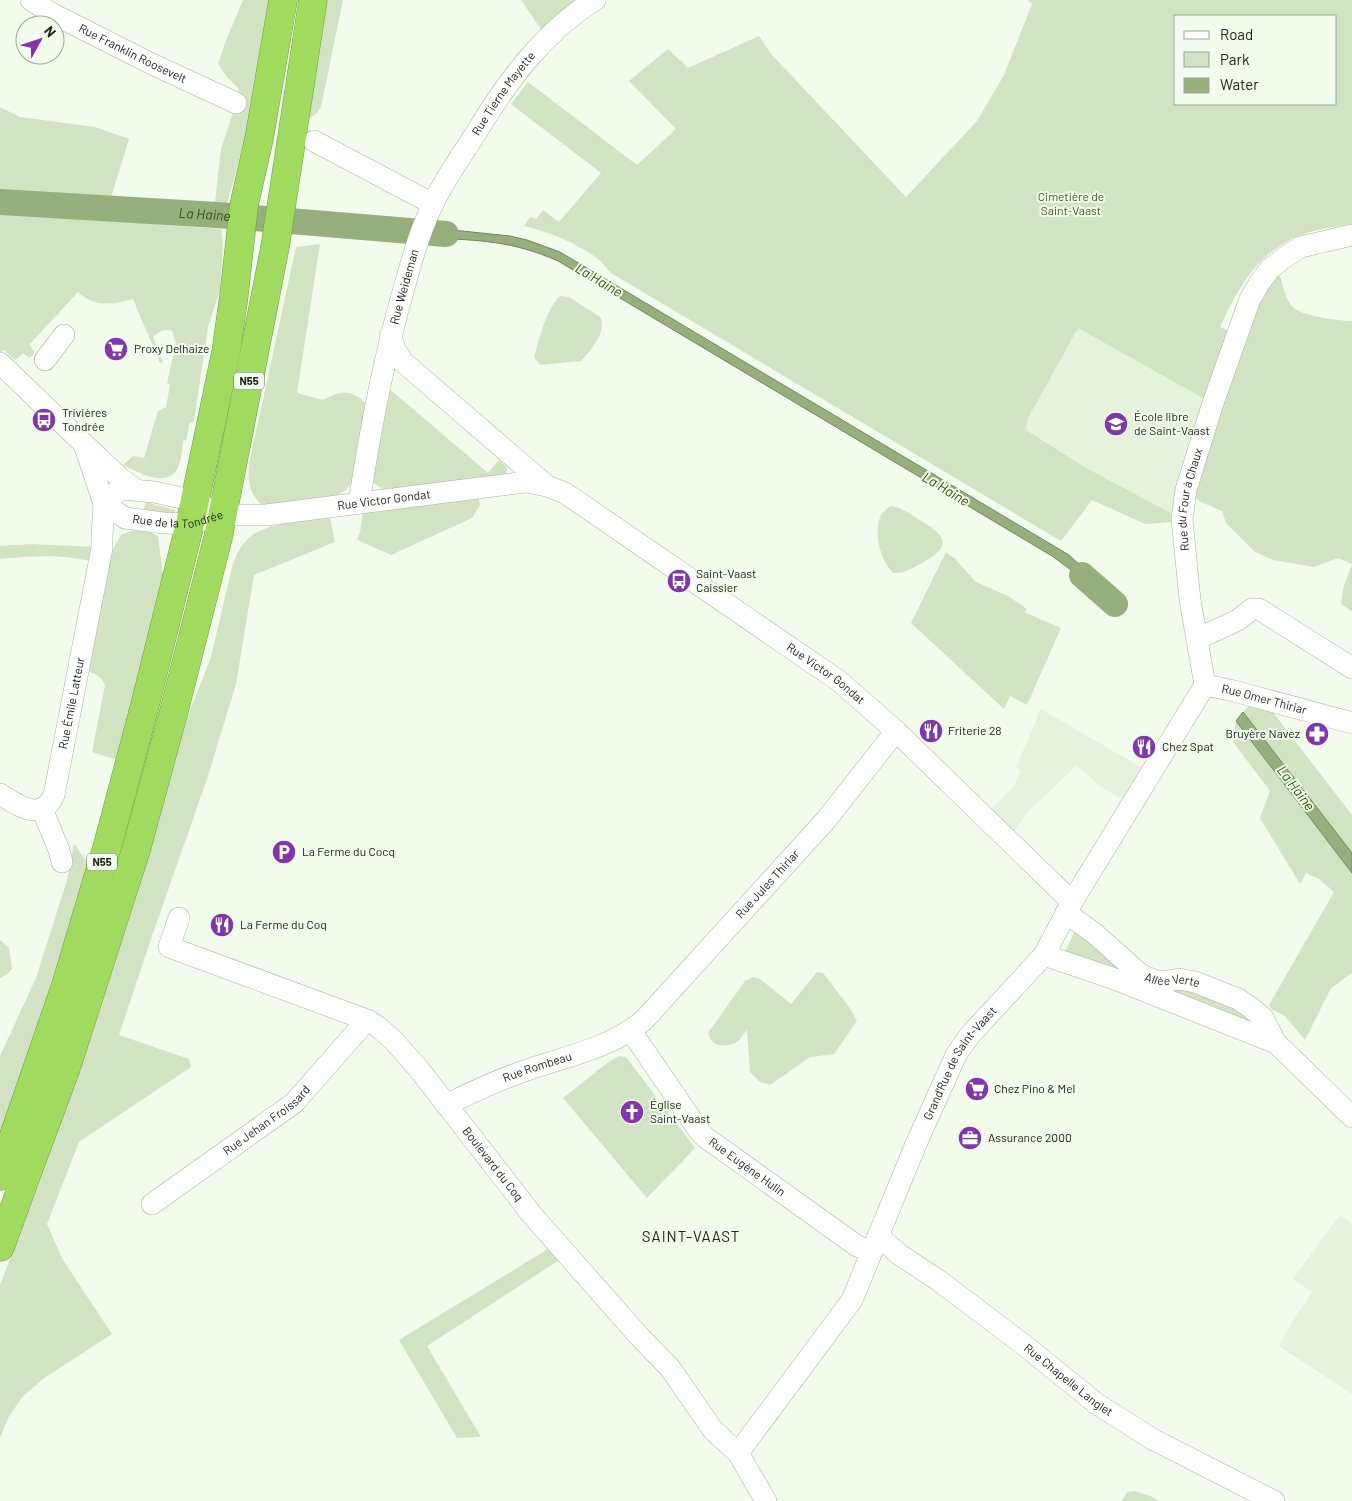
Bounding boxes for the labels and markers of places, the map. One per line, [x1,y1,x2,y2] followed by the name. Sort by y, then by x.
[103,336,129,362] supermarket icon: Proxy Delhaize
[134,341,209,355] place label: Proxy Delhaize
[62,405,107,433] place label: Trivières Tondrée
[31,407,57,433] bus stop icon: Trivières Tondrée
[1134,409,1210,437] place label: École libre de Saint-Vaast
[1103,411,1129,437] school or university icon: École libre de Saint-Vaast
[696,566,756,594] place label: Saint-Vaast Caissier
[666,568,692,594] bus stop icon: Saint-Vaast Caissier
[918,718,944,744] restaurant icon: Friterie 28
[1304,721,1330,747] pharmacy icon: Bruyère Navez
[948,723,1002,737] place label: Friterie 28
[1225,726,1300,740] place label: Bruyère Navez
[1131,734,1157,760] restaurant icon: Chez Spat
[1162,739,1214,753] place label: Chez Spat
[271,839,297,865] parking icon: La Ferme du Cocq
[302,844,395,858] place label: La Ferme du Cocq
[209,912,235,938] restaurant icon: La Ferme du Coq
[240,917,327,931] place label: La Ferme du Coq
[964,1076,990,1102] supermarket icon: Chez Pino & Mel
[994,1081,1075,1095] place label: Chez Pino & Mel
[650,1097,710,1125] place label: Église Saint-Vaast
[619,1099,645,1125] church icon: Église Saint-Vaast
[957,1125,983,1151] office icon: Assurance 2000
[988,1130,1072,1144] place label: Assurance 2000

